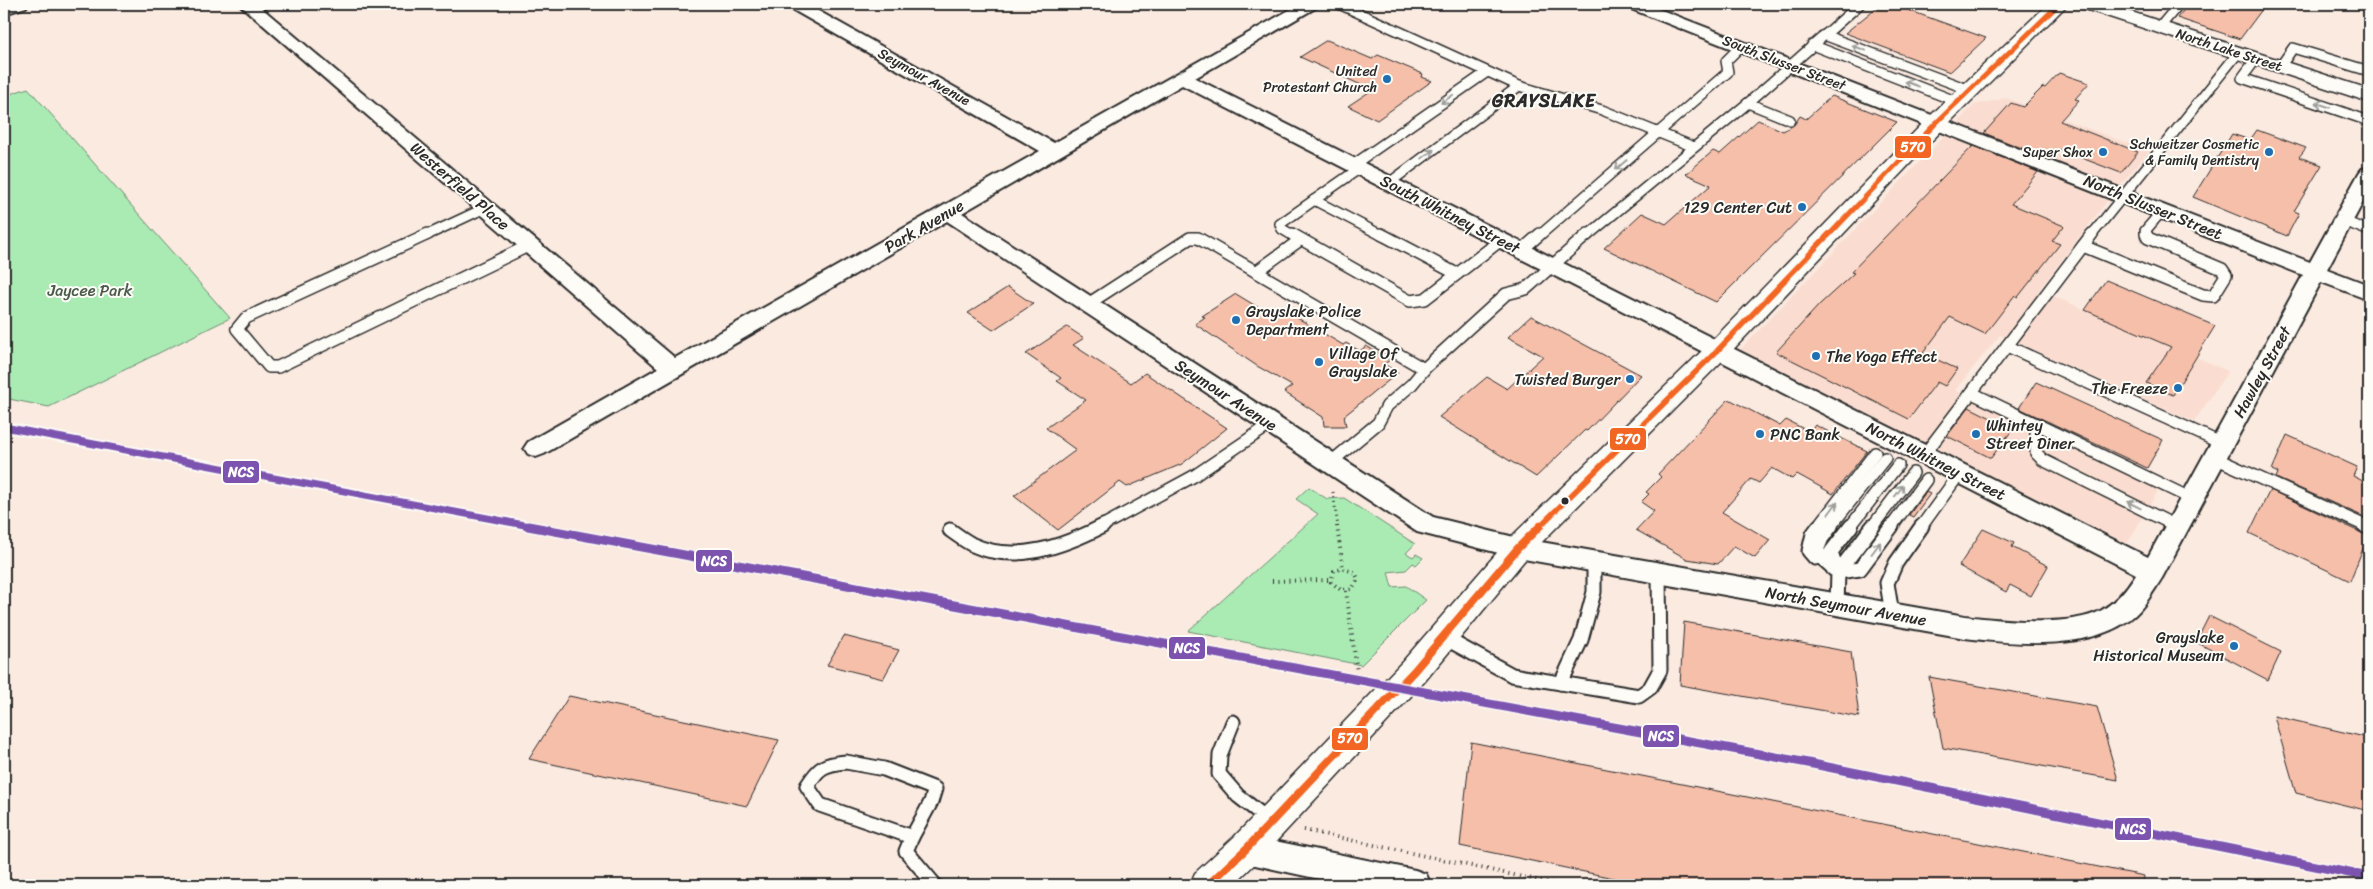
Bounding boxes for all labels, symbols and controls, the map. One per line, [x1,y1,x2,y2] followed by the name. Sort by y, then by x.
[2172,21,2286,79] street label: North Lake Street
[1719,28,1851,99] street label: South Slusser Street
[873,41,975,113] street label: Seymour Avenue
[1851,43,1867,52] one-way arrow
[1263,59,1379,100] place label: United Protestant Church
[1381,73,1393,85] marker: United Protestant Church
[1905,79,1920,88] one-way arrow
[1491,85,1597,117] district label: GRAYSLAKE
[1440,94,1454,104] one-way arrow
[2316,100,2331,109] one-way arrow
[2130,132,2260,173] place label: Schweitzer Cosmetic & Family Dentistry
[403,134,517,238] street label: Westerfield Place
[1894,135,1932,159] line badge: 570
[1900,135,1926,160] text: 570
[2023,140,2094,165] place label: Super Shox
[2097,146,2109,158] marker: Super Shox
[2263,146,2275,158] marker: Schweitzer Cosmetic & Family Dentistry
[1421,149,1435,159] one-way arrow
[1615,159,1628,170] one-way arrow
[1375,166,1526,262] street label: South Whitney Street
[2079,166,2227,248] street label: North Slusser Street
[878,191,970,261] street label: Park Avenue
[1684,193,1792,222] place label: 129 Center Cut
[1796,201,1808,213] marker: 129 Center Cut
[47,276,133,305] park label: Jaycee Park
[1246,297,1361,344] place label: Grayslake Police Department
[1230,314,1242,326] marker: Grayslake Police Department
[2225,320,2300,423] street label: Hawley Street
[1329,339,1399,386] place label: Village Of Grayslake
[1826,342,1937,371] place label: The Yoga Effect
[1810,350,1822,362] marker: The Yoga Effect
[1169,351,1283,439] street label: Seymour Avenue
[1313,356,1325,368] marker: Village Of Grayslake
[1514,365,1621,394] place label: Twisted Burger
[1624,373,1636,385] marker: Twisted Burger
[2091,374,2168,403] place label: The Freeze
[2172,382,2184,394] marker: The Freeze
[1986,411,2075,458] place label: Whintey Street Diner
[1861,413,2011,509] street label: North Whitney Street
[1770,420,1840,449] place label: PNC Bank
[1609,427,1647,451] line badge: 570
[1615,427,1641,452] text: 570
[1754,428,1766,440] marker: PNC Bank
[1970,428,1982,440] marker: Whintey Street Diner
[222,460,260,484] line badge: NCS
[227,460,254,485] text: NCS
[1894,484,1904,498] one-way arrow
[1560,496,1570,506] unlabelled marker
[2127,500,2142,509] one-way arrow
[1828,501,1838,515] one-way arrow
[1870,542,1881,555] one-way arrow
[695,549,733,573] line badge: NCS
[700,549,727,574] text: NCS
[1763,578,1929,634] street label: North Seymour Avenue
[2093,623,2224,670] place label: Grayslake Historical Museum
[1168,636,1206,660] line badge: NCS
[1173,636,1200,661] text: NCS
[2228,640,2240,652] marker: Grayslake Historical Museum
[1642,724,1680,748] line badge: NCS
[1647,724,1674,749] text: NCS
[1337,726,1363,751] text: 570
[1331,727,1369,751] line badge: 570
[2114,817,2152,841] line badge: NCS
[2119,817,2146,842] text: NCS

